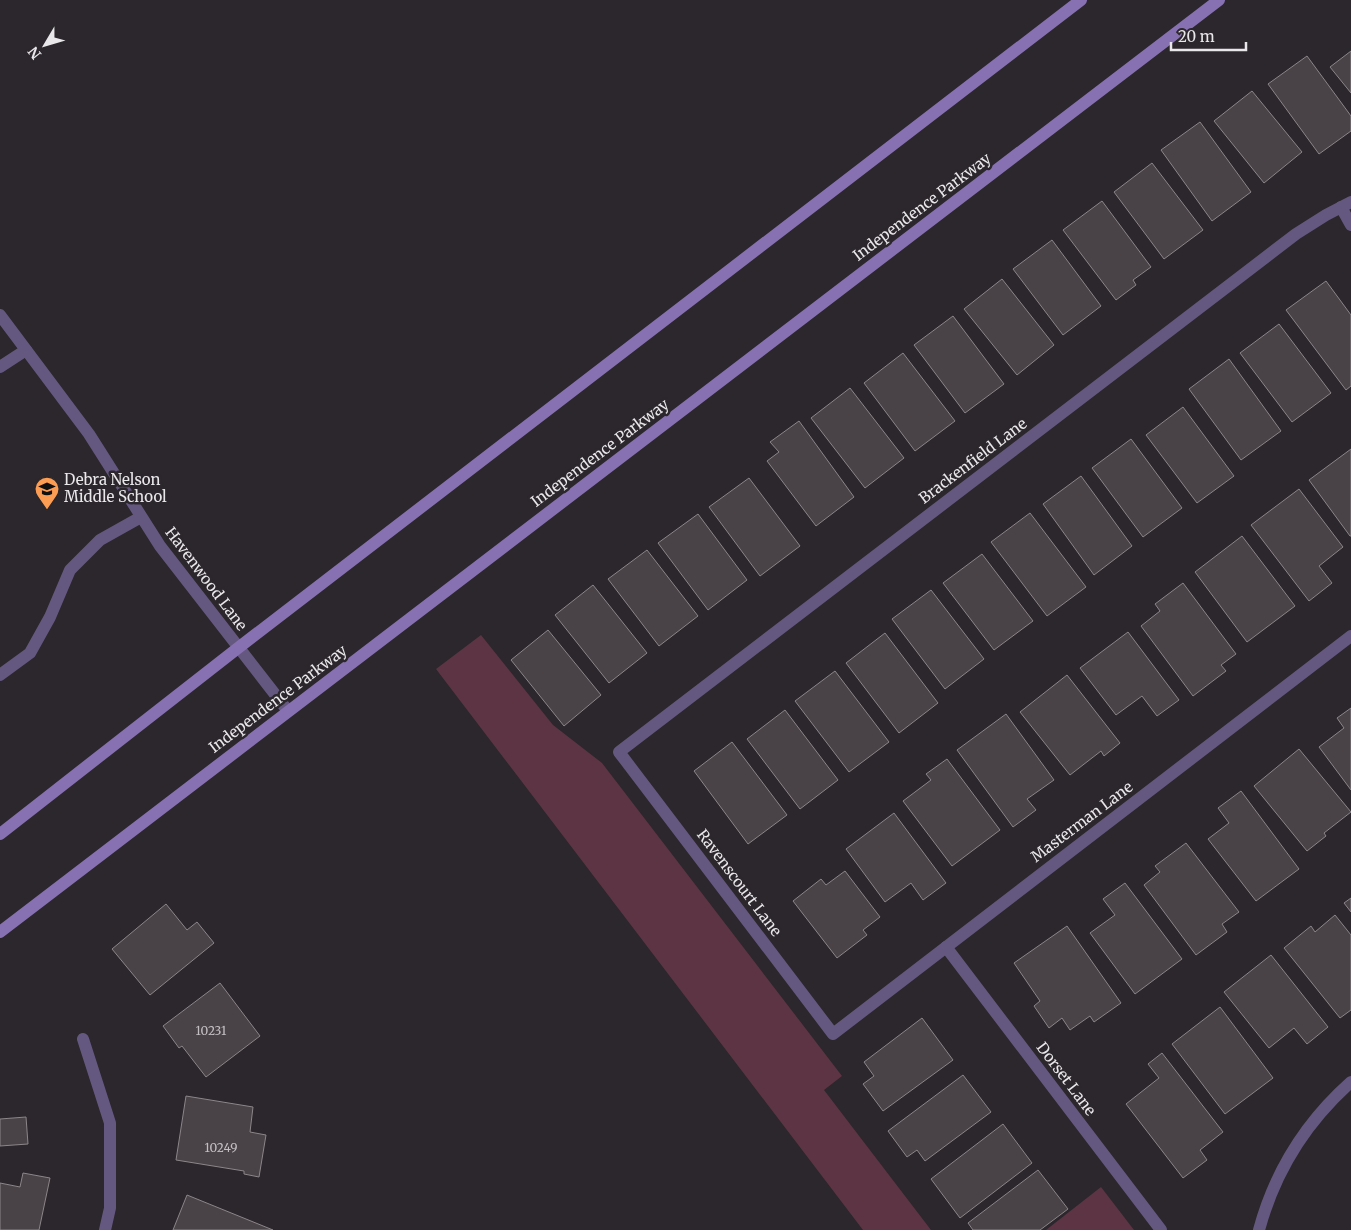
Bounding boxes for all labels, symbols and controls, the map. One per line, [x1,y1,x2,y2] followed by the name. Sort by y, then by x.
[20,20,70,70] north arrow
[1171,20,1246,52] scale bar
[1178,27,1215,46] text: 20 m
[24,43,45,63] text: N
[849,148,995,265] street label: Independence Parkway
[527,394,673,511] street label: Independence Parkway
[915,414,1031,507] street label: Brackenfield Lane
[64,470,167,506] place label: Debra Nelson Middle School
[34,476,60,510] school or university icon: Debra Nelson Middle School
[161,523,252,634] street label: Havenwood Lane
[205,640,351,757] street label: Independence Parkway
[1027,777,1136,866] street label: Masterman Lane
[693,825,786,940] street label: Ravenscourt Lane
[196,1023,227,1038] house number: 10231
[1033,1038,1100,1119] street label: Dorset Lane
[205,1140,237,1155] house number: 10249

